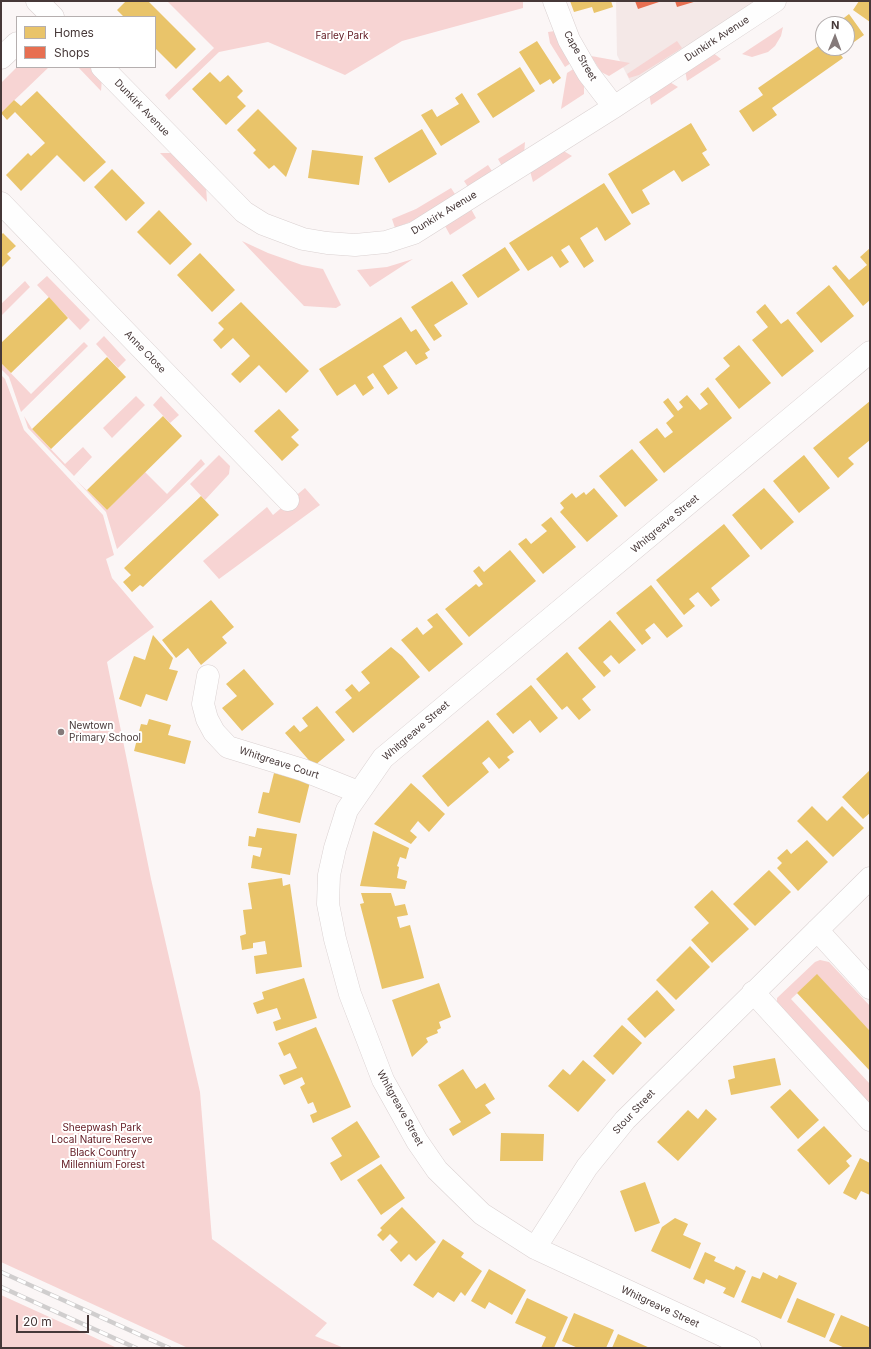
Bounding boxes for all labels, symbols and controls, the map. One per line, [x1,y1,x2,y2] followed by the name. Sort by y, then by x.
[683,14,751,64] street label: Dunkirk Avenue
[16,16,156,68] legend
[815,16,855,56] north arrow
[831,18,840,32] text: N
[54,25,94,40] text: Homes
[561,29,599,83] street label: Cape Street
[315,30,369,42] park label: Farley Park
[54,45,90,60] text: Shops
[112,77,172,139] street label: Dunkirk Avenue
[409,189,479,237] street label: Dunkirk Avenue
[122,328,168,376] street label: Anne Close
[629,492,701,556] street label: Whitgreave Street
[380,699,452,763] street label: Whitgreave Street
[69,720,141,744] place label: Newtown Primary School
[56,727,66,737] marker: Newtown Primary School
[238,744,320,782] street label: Whitgreave Court
[374,1068,426,1148] street label: Whitgreave Street
[610,1087,658,1137] street label: Stour Street
[51,1122,153,1146] park label: Sheepwash Park Local Nature Reserve
[61,1147,145,1170] park label: Black Country Millennium Forest
[619,1284,701,1330] street label: Whitgreave Street
[18,1307,91,1333] scale bar
[23,1314,52,1329] text: 20 m

